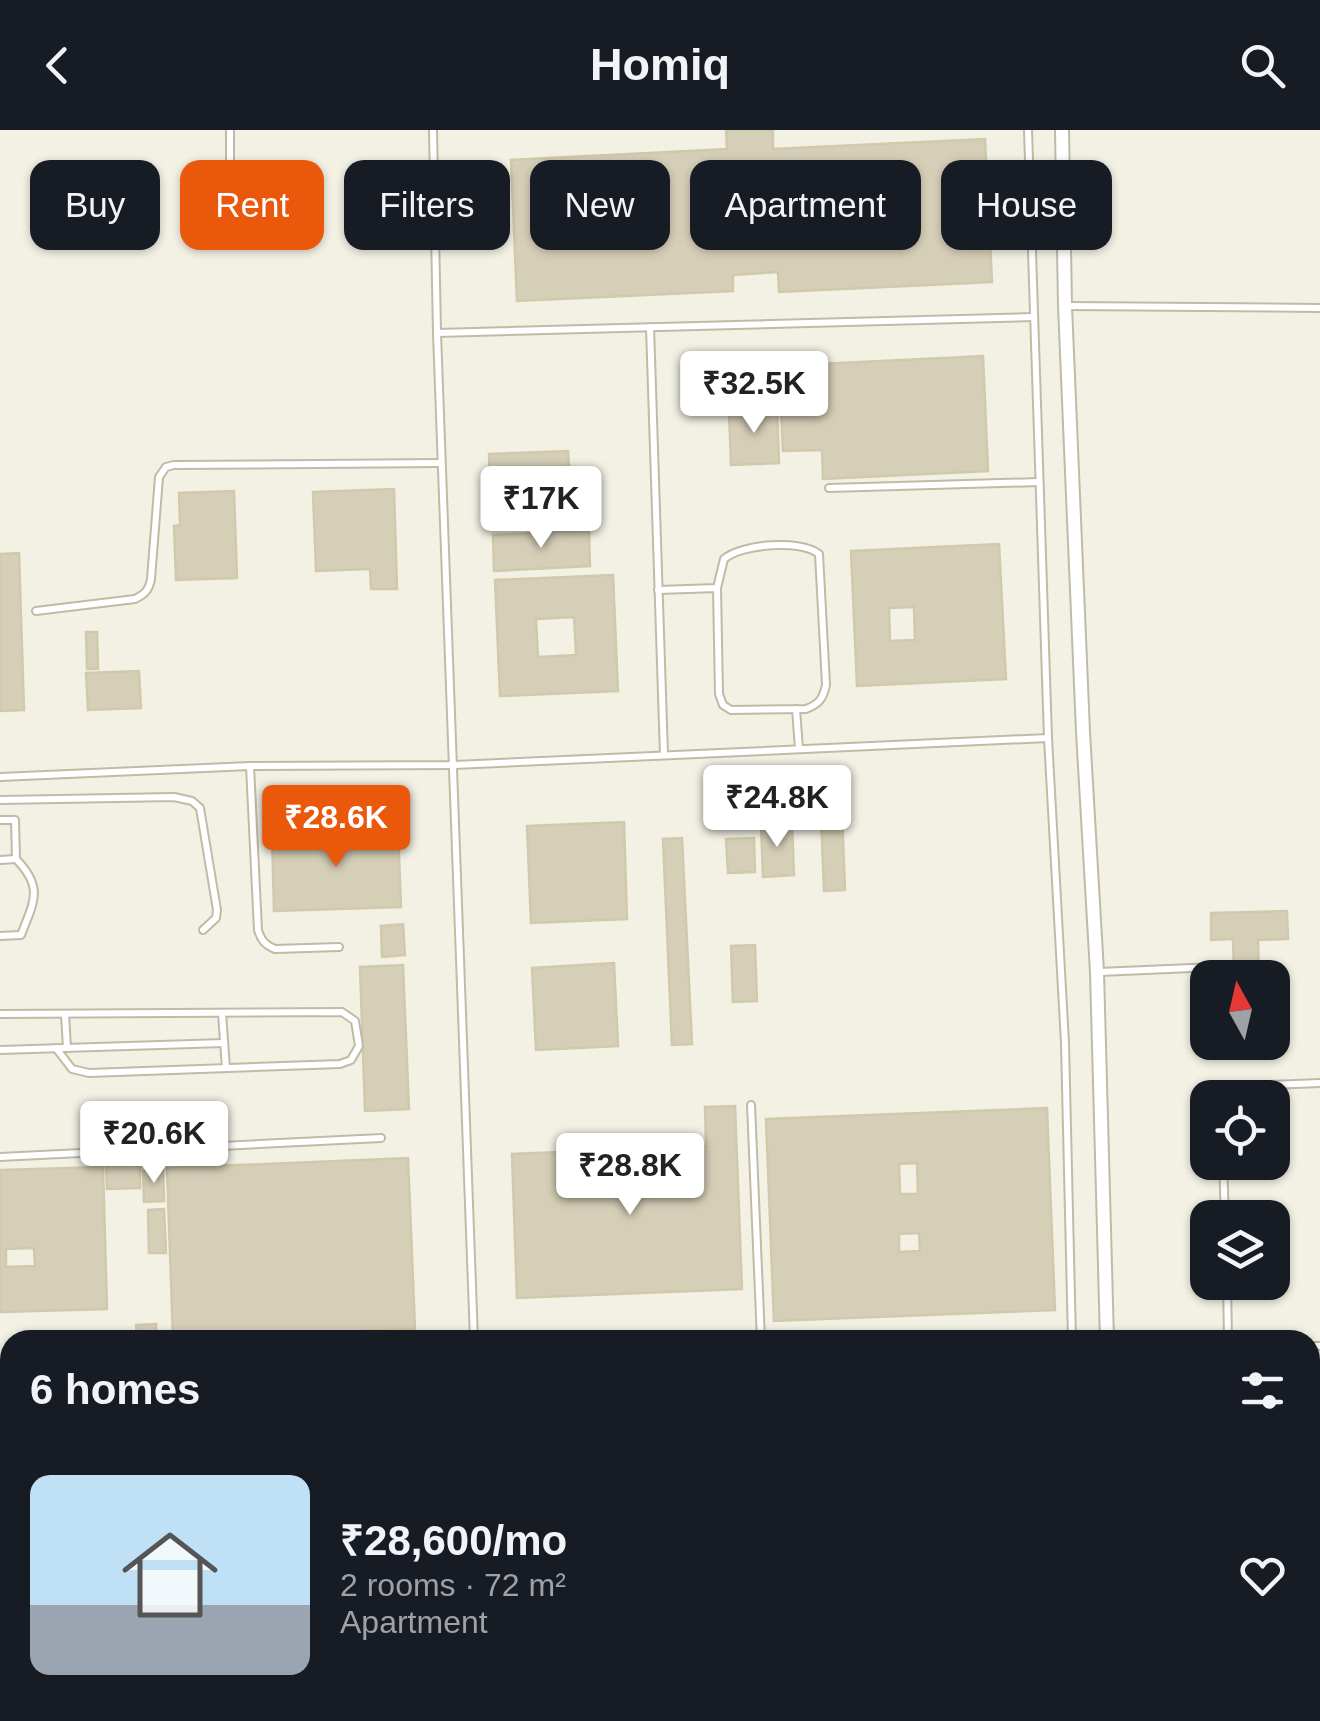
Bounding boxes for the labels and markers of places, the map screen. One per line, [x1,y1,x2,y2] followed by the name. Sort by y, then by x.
[673,351,835,436] pin: ₹32.5K
[482,466,600,551] pin: ₹17K
[696,765,858,850] pin: ₹24.8K
[255,785,417,870] pin: ₹28.6K
[73,1101,235,1186] pin: ₹20.6K
[549,1133,711,1218] pin: ₹28.8K

